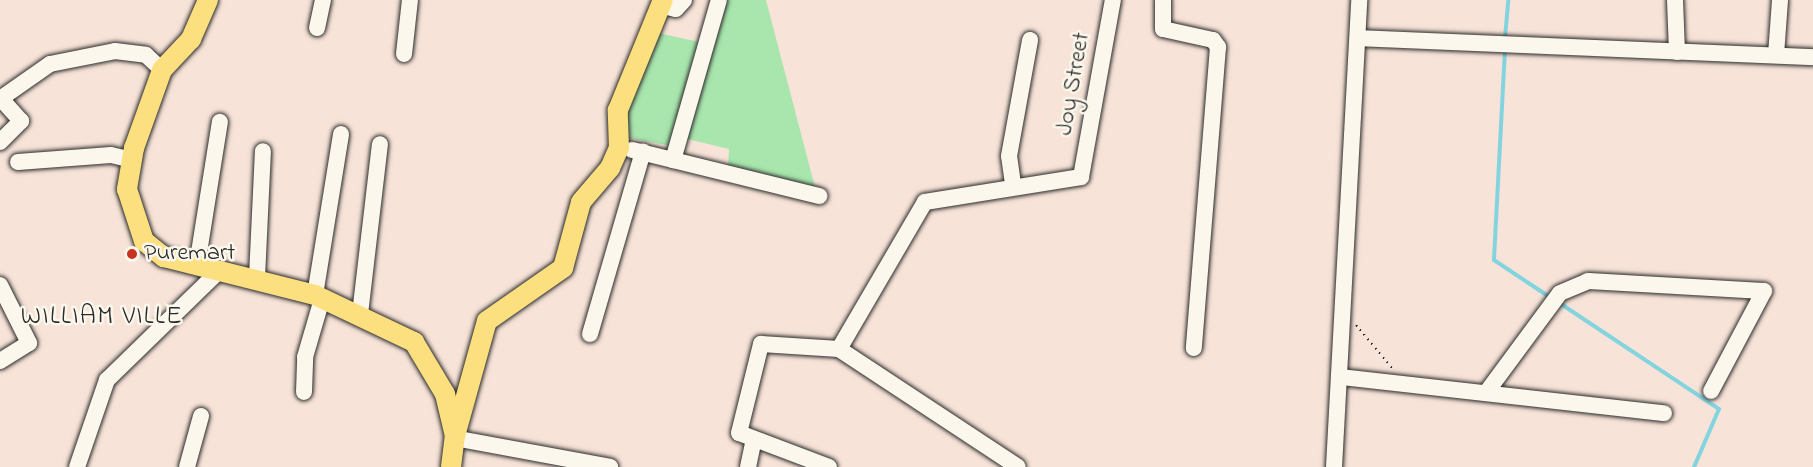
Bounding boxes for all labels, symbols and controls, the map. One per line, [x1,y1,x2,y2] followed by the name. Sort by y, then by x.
[1051,30,1097,138] street label: Joy Street
[144,240,235,268] place label: Puremart
[125,247,139,261] marker: Puremart
[21,302,183,334] district label: WILLIAM VILLE

